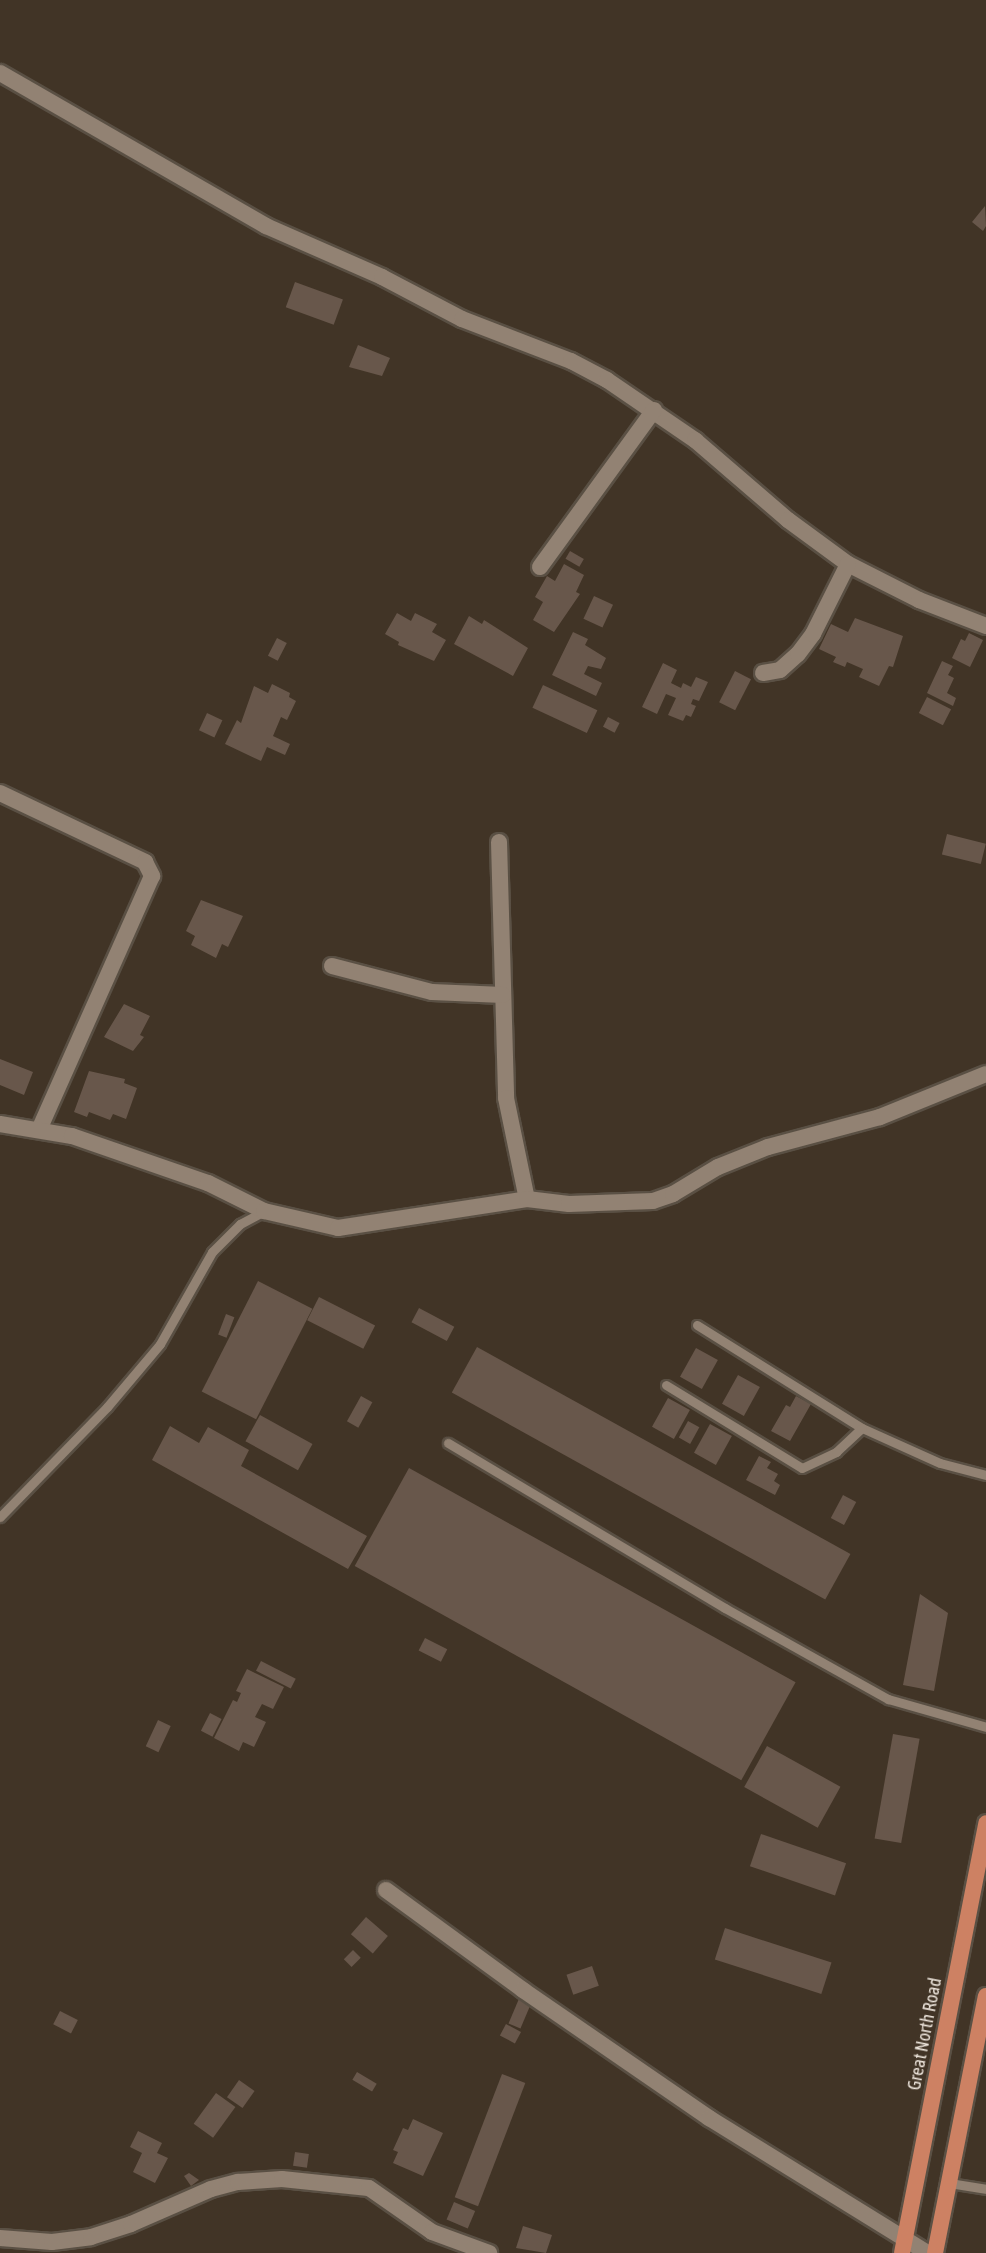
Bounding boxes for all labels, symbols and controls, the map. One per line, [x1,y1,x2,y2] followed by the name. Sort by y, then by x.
[904,1976,946,2092] street label: Great North Road

